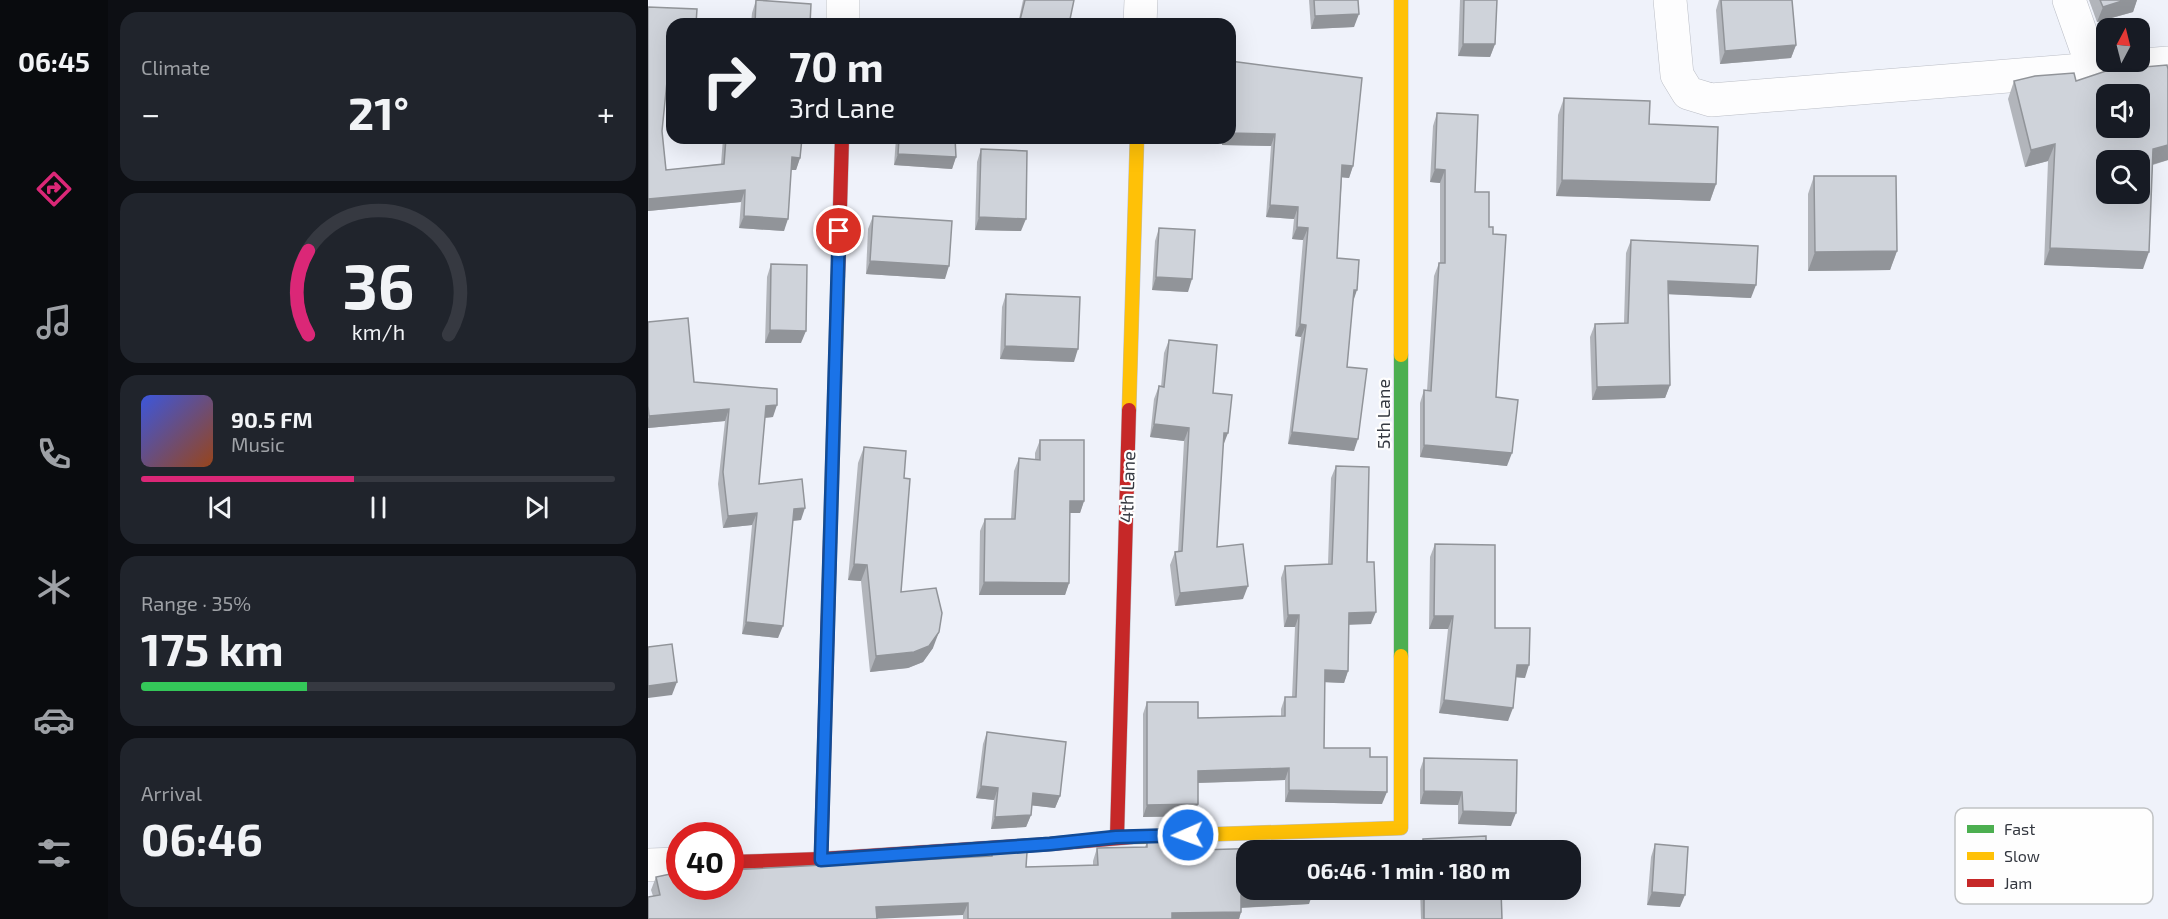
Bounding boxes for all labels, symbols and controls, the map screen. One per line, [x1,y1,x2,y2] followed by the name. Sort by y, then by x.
[2096,18,2150,72] north arrow
[2096,18,2150,204] map controls
[789,40,884,90] text: 70 m
[690,42,768,120] icon: right
[18,45,90,77] text: 06:45
[141,55,210,79] text: Climate
[2096,84,2150,138] button: sound
[348,85,409,139] text: 21°
[789,91,895,123] text: 3rd Lane
[141,93,160,133] text: −
[597,93,615,133] text: +
[2096,150,2150,204] button: search
[33,168,75,210] icon: directions
[813,205,864,256] pin
[822,214,855,247] icon: arrive
[342,247,414,322] text: 36
[33,301,75,343] icon: music
[351,320,405,345] text: km/h
[1372,379,1394,449] street label: 5th Lane
[231,406,313,432] text: 90.5 FM
[231,432,285,456] text: Music
[33,433,75,475] icon: phone
[1115,451,1139,523] street label: 4th Lane
[204,491,237,524] icon: previous
[362,491,395,524] icon: pause
[520,491,553,524] icon: next
[33,566,75,608] icon: climate
[141,591,251,615] text: Range · 35%
[141,621,284,675] text: 175 km
[33,699,75,741] icon: car
[141,781,202,805] text: Arrival
[1156,803,1220,867] position arrow
[1955,808,2153,904] legend
[141,811,263,865] text: 06:46
[2004,819,2035,838] text: Fast
[666,822,744,900] speed limit sign: 40
[33,832,75,874] icon: filters
[2004,846,2040,865] text: Slow
[1307,857,1510,883] text: 06:46 · 1 min · 180 m
[2004,873,2032,892] text: Jam

